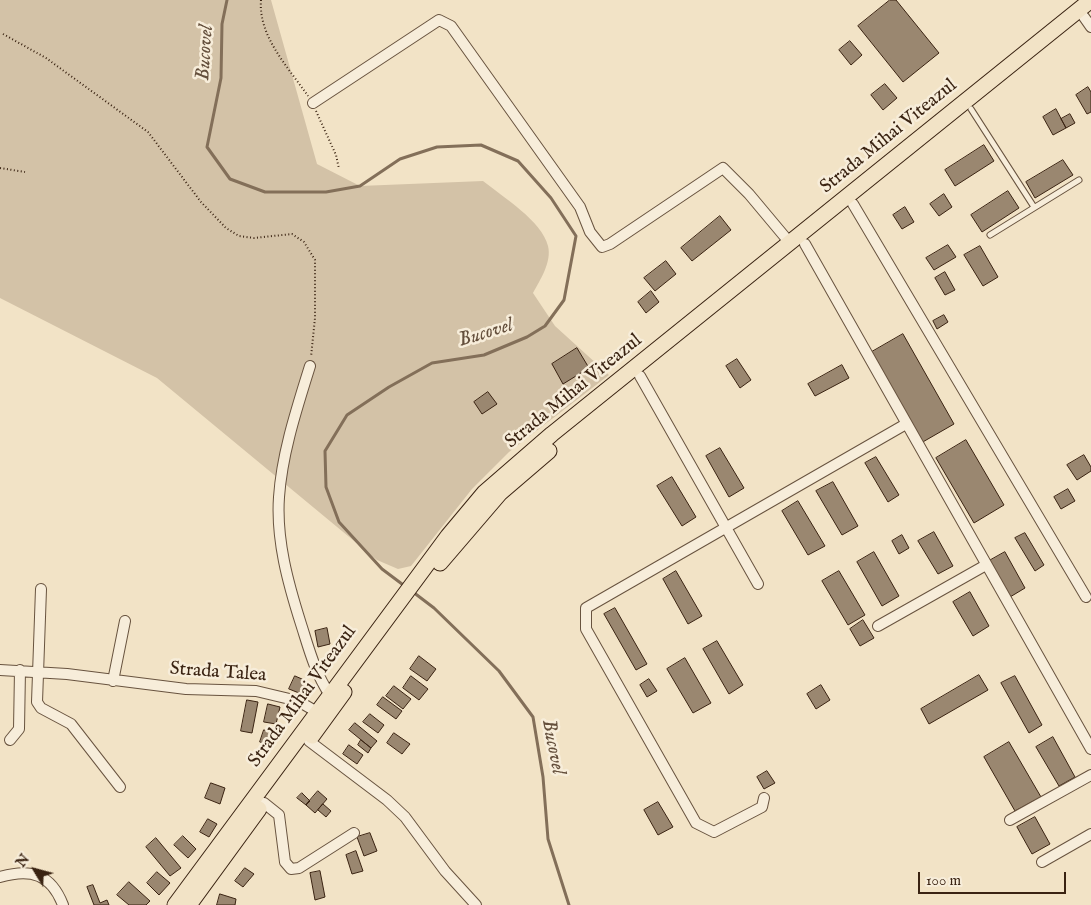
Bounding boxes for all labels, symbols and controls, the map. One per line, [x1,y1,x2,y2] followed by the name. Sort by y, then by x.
[192,24,220,82] water label: Bucovel
[816,75,962,199] street label: Strada Mihai Viteazul
[456,314,516,354] water label: Bucovel
[501,330,647,454] street label: Strada Mihai Viteazul
[244,622,362,772] street label: Strada Mihai Viteazul
[169,658,267,688] street label: Strada Talea
[535,717,569,777] water label: Bucovel
[10,845,60,895] north arrow
[12,851,34,871] text: N
[921,862,1068,894] scale bar
[926,871,961,890] text: 100 m

